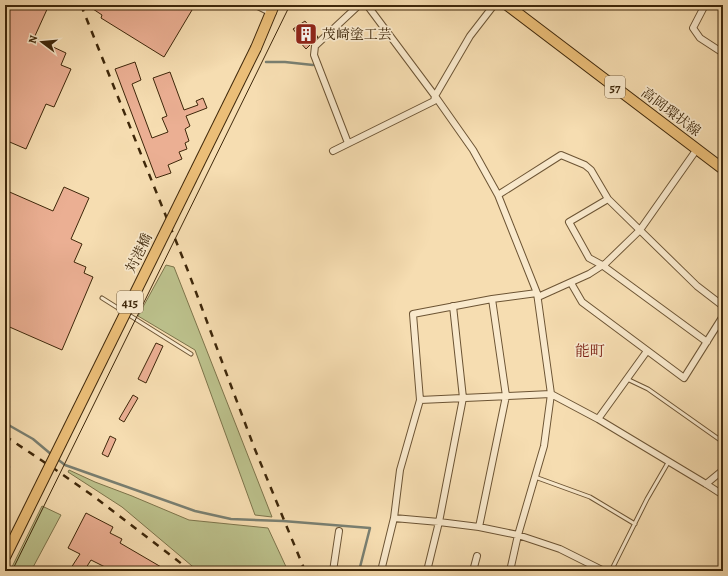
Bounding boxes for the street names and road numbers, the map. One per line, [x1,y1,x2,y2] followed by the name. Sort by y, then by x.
[605,76,625,98] road number: 57
[637,83,705,141] street label: 高岡環状線
[121,230,157,276] street label: 対港橋
[117,291,143,313] road number: 415

